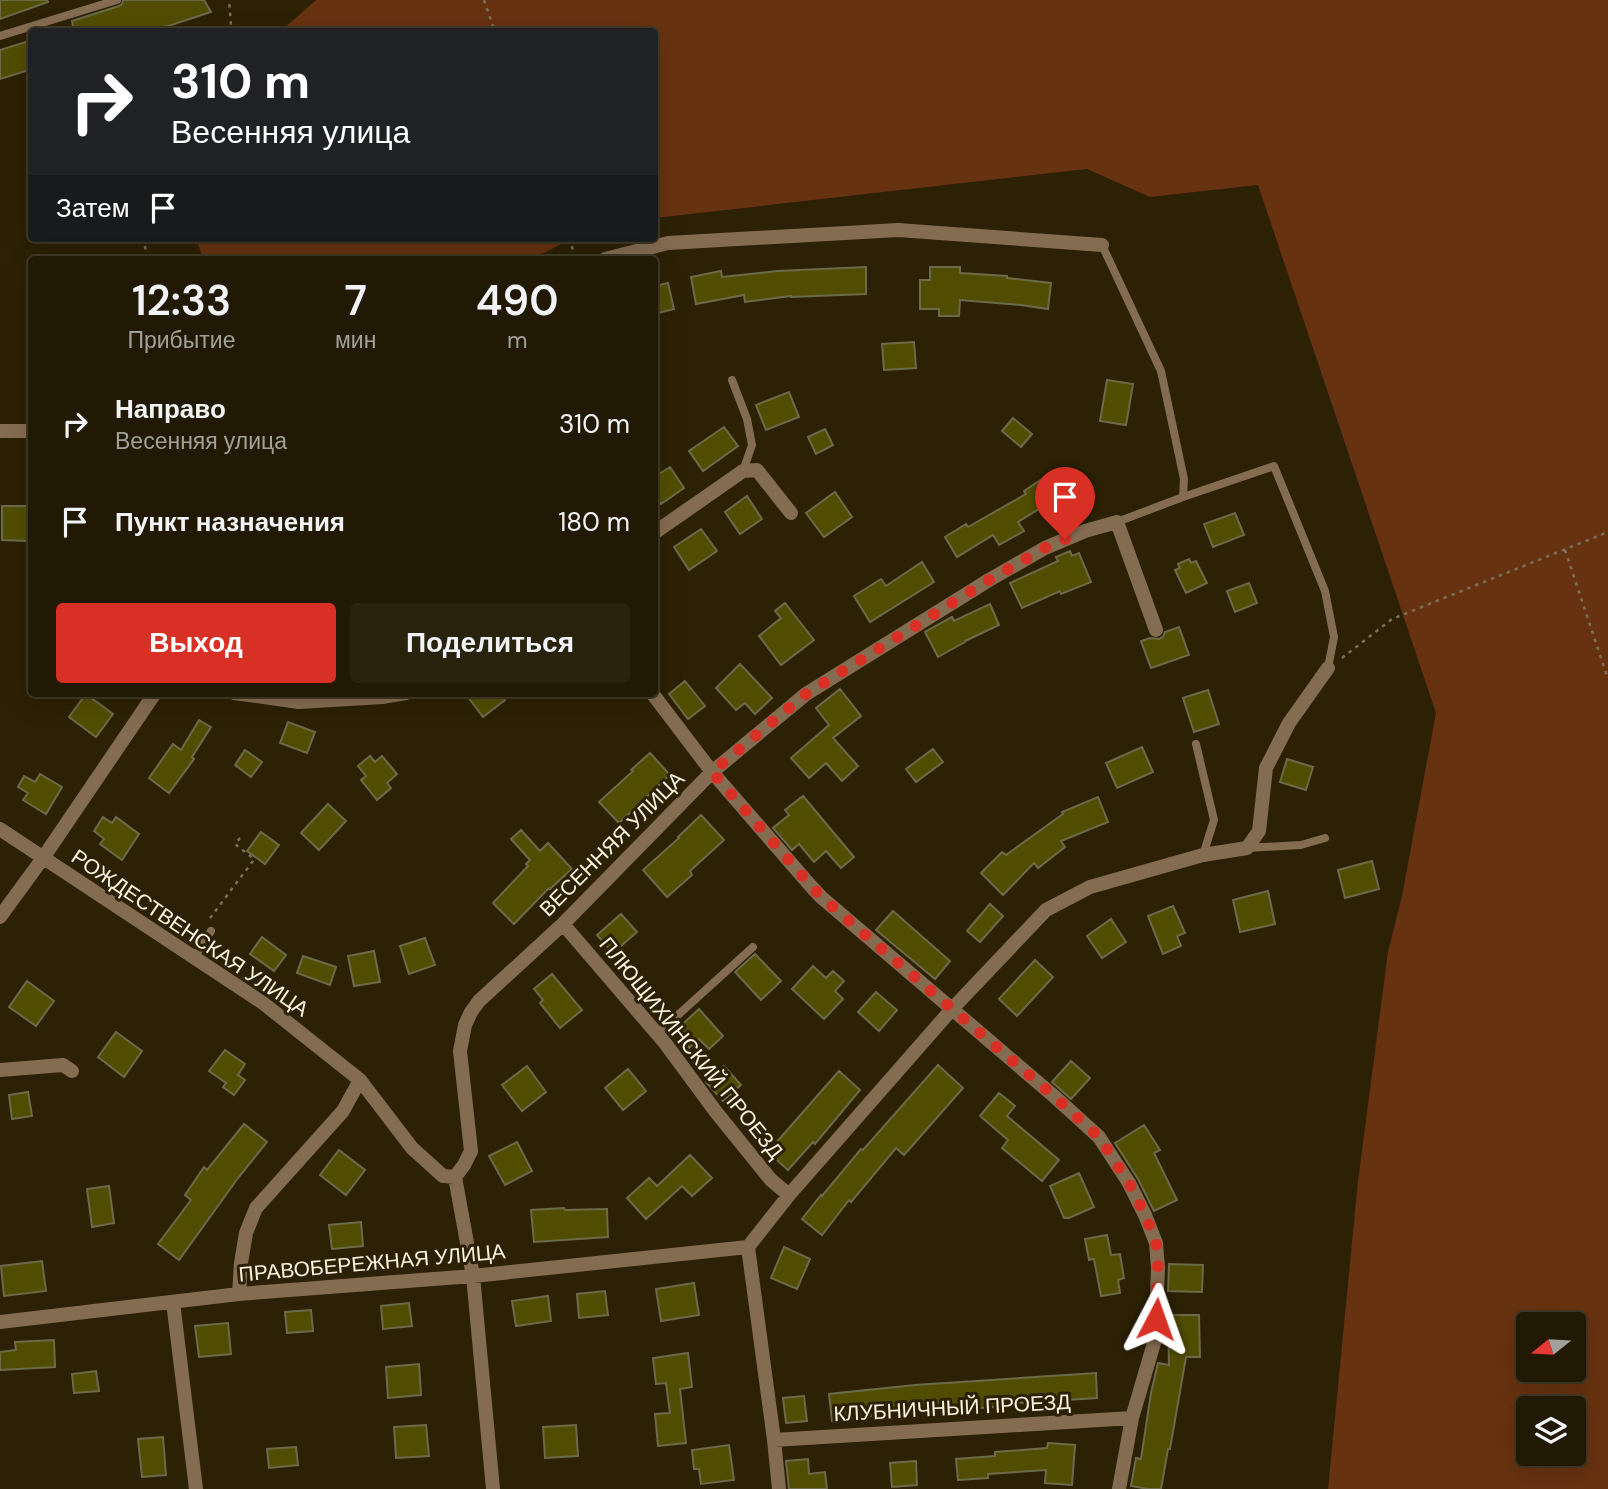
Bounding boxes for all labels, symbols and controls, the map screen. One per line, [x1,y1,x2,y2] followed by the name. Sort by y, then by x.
[171,49,310,113] text: 310 m
[56,56,147,147] icon: right
[171,111,410,153] text: Весенняя улица
[144,189,182,227] icon: arrive
[56,191,130,225] text: Затем
[132,273,231,328] text: 12:33
[344,273,367,328] text: 7
[476,273,559,328] text: 490
[127,325,236,355] text: Прибытие
[335,325,376,355] text: мин
[507,325,527,355] text: m
[115,392,226,426] text: Направо
[56,405,94,443] icon: right
[559,407,630,441] text: 310 m
[115,426,287,456] text: Весенняя улица
[1035,467,1095,539] pin
[1046,478,1084,516] icon: arrive
[56,503,94,541] icon: arrive
[115,505,345,539] text: Пункт назначения
[558,505,630,539] text: 180 m
[56,603,336,683] button: Выход
[350,603,630,683] button: Поделиться
[533,765,691,923] street label: ВЕСЕННЯЯ УЛИЦА
[66,843,314,1023] street label: РОЖДЕСТВЕНСКАЯ УЛИЦА
[593,931,789,1165] street label: ПЛЮЩИХИНСКИЙ ПРОЕЗД
[238,1237,506,1289] street label: ПРАВОБЕРЕЖНАЯ УЛИЦА
[1119,1282,1193,1356] position arrow
[1516,1312,1586,1382] north arrow
[1516,1312,1586,1466] map controls
[833,1388,1071,1428] street label: КЛУБНИЧНЫЙ ПРОЕЗД
[1516,1396,1586,1466] button: layers

